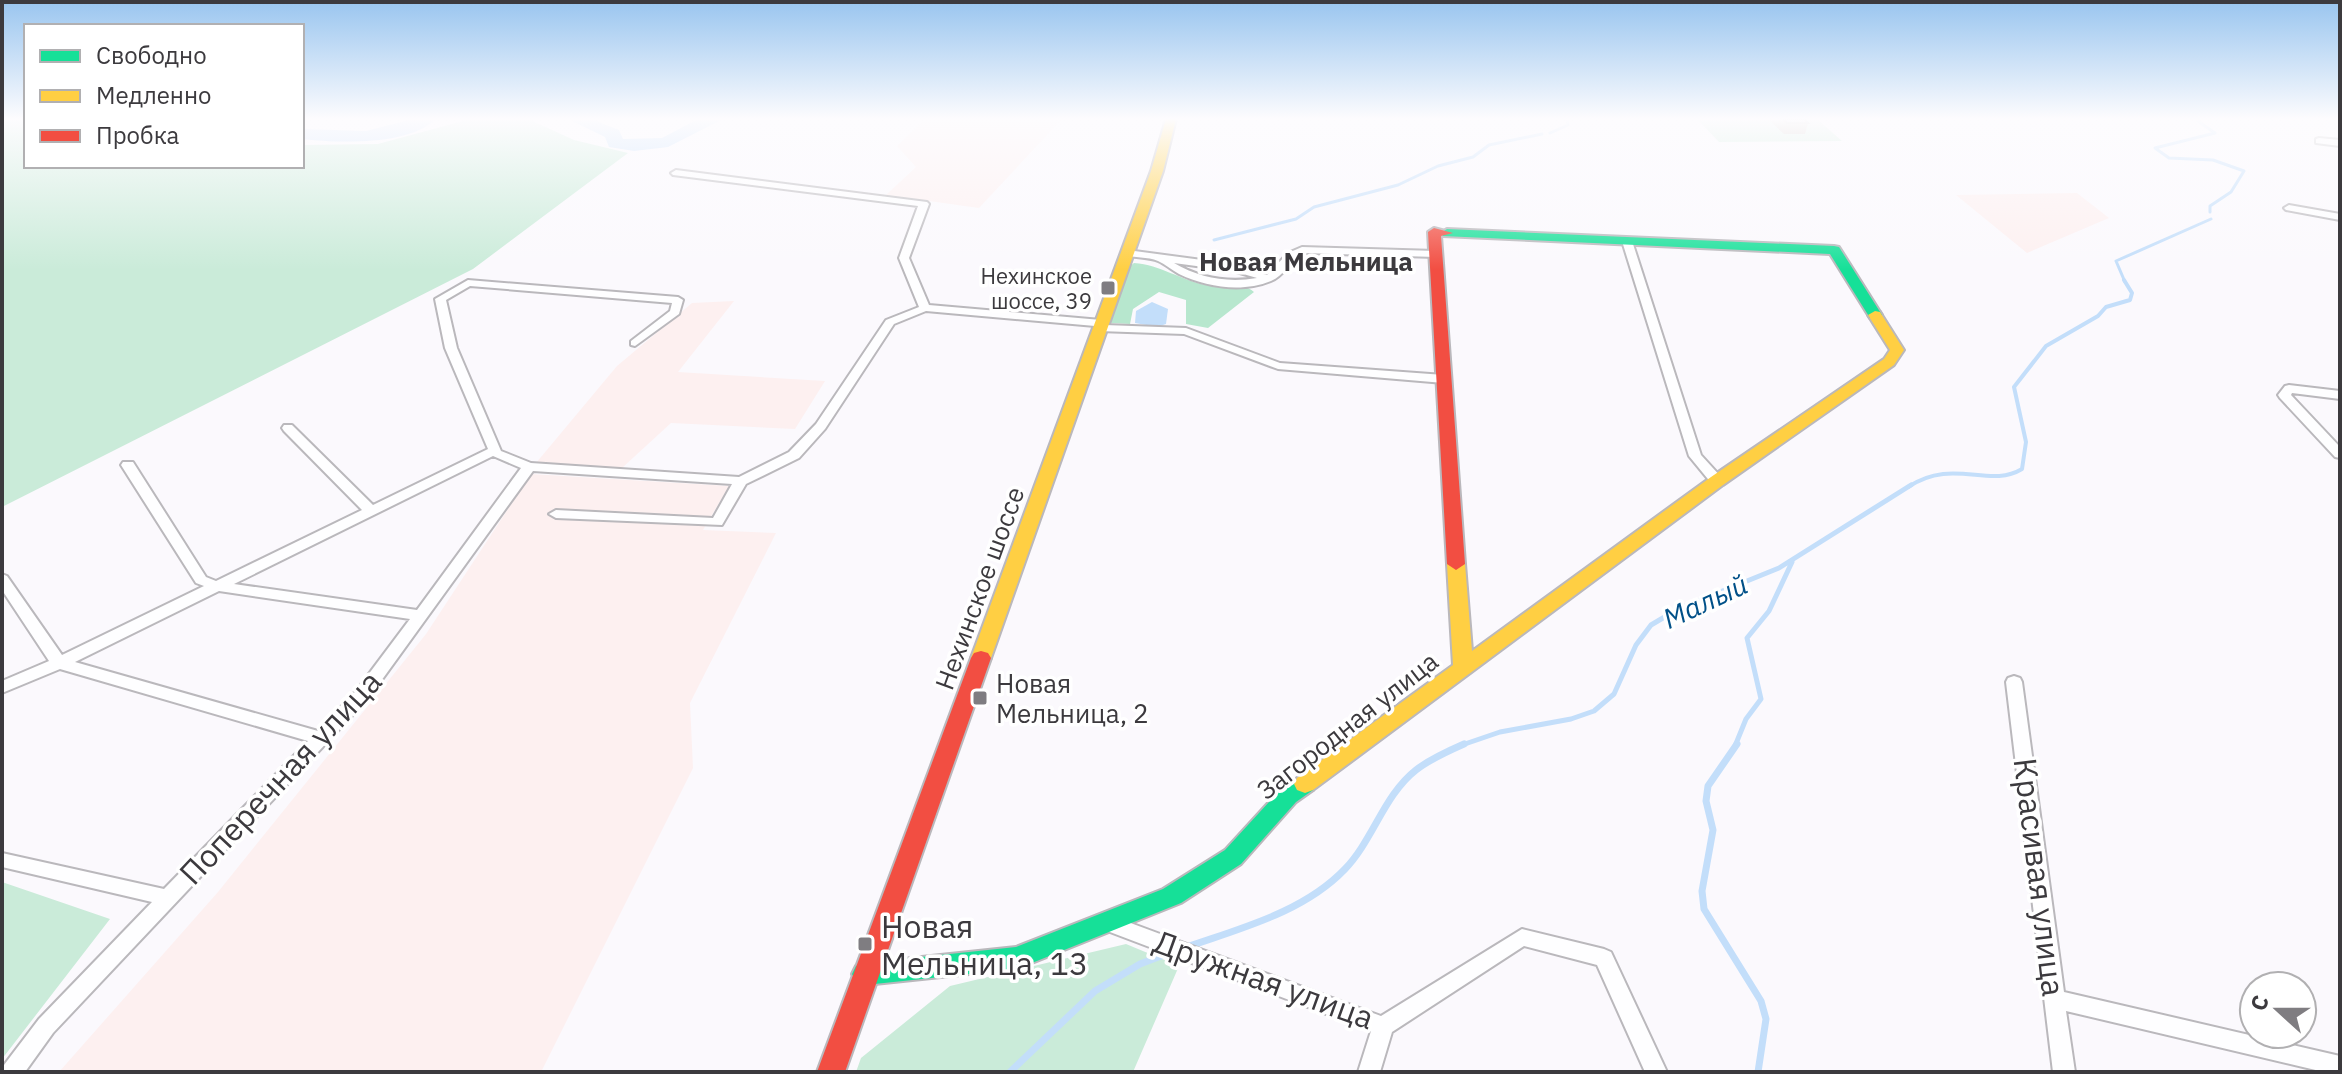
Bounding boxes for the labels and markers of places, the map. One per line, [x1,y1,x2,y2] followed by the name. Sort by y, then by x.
[980,261,1092,315] place label: Нехинское шоссе, 39
[1099,279,1117,297] marker: Нехинское шоссе, 39
[996,666,1149,730] place label: Новая Мельница, 2
[971,689,989,707] marker: Новая Мельница, 2
[881,905,1088,984] place label: Новая Мельница, 13
[856,935,874,953] marker: Новая Мельница, 13

